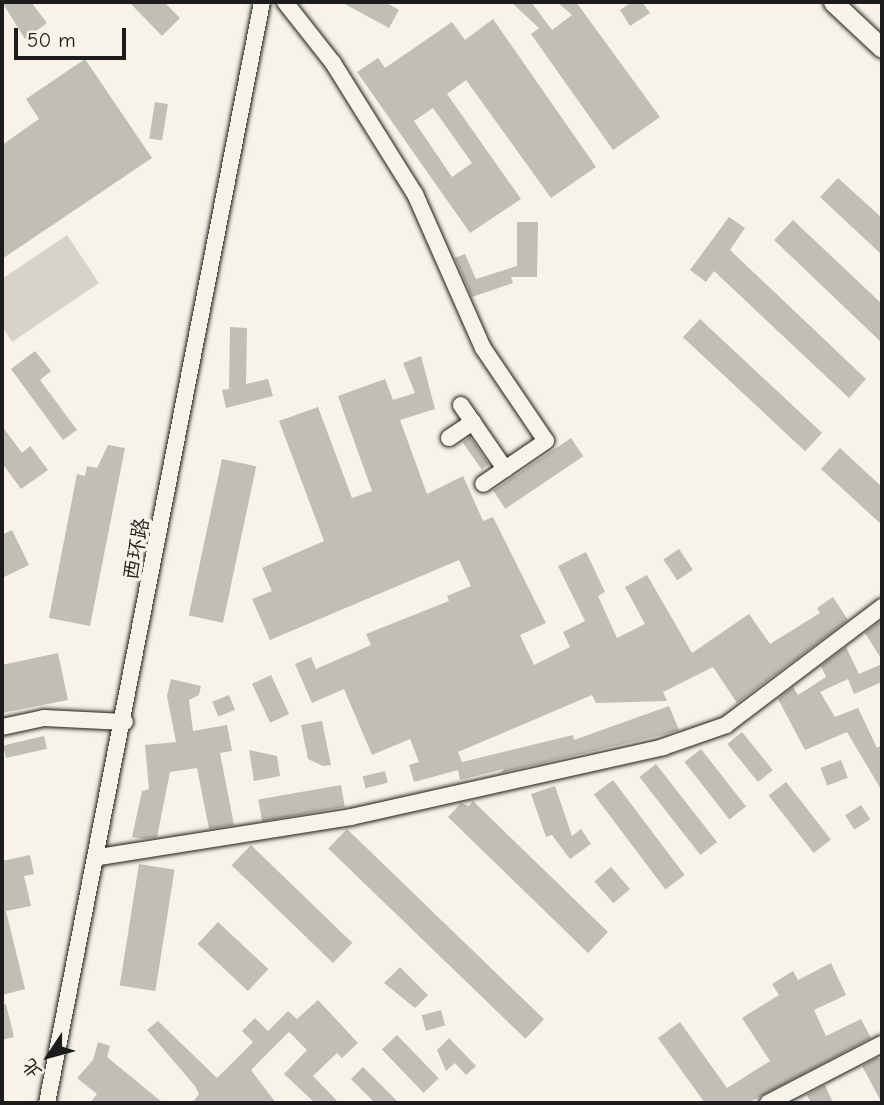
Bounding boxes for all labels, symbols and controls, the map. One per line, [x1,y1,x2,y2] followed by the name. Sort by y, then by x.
[18,14,130,58] scale bar
[27,28,76,52] text: 50 m
[118,516,154,582] street label: 西环路
[14,1021,84,1091] north arrow
[18,1054,47,1083] text: 北

